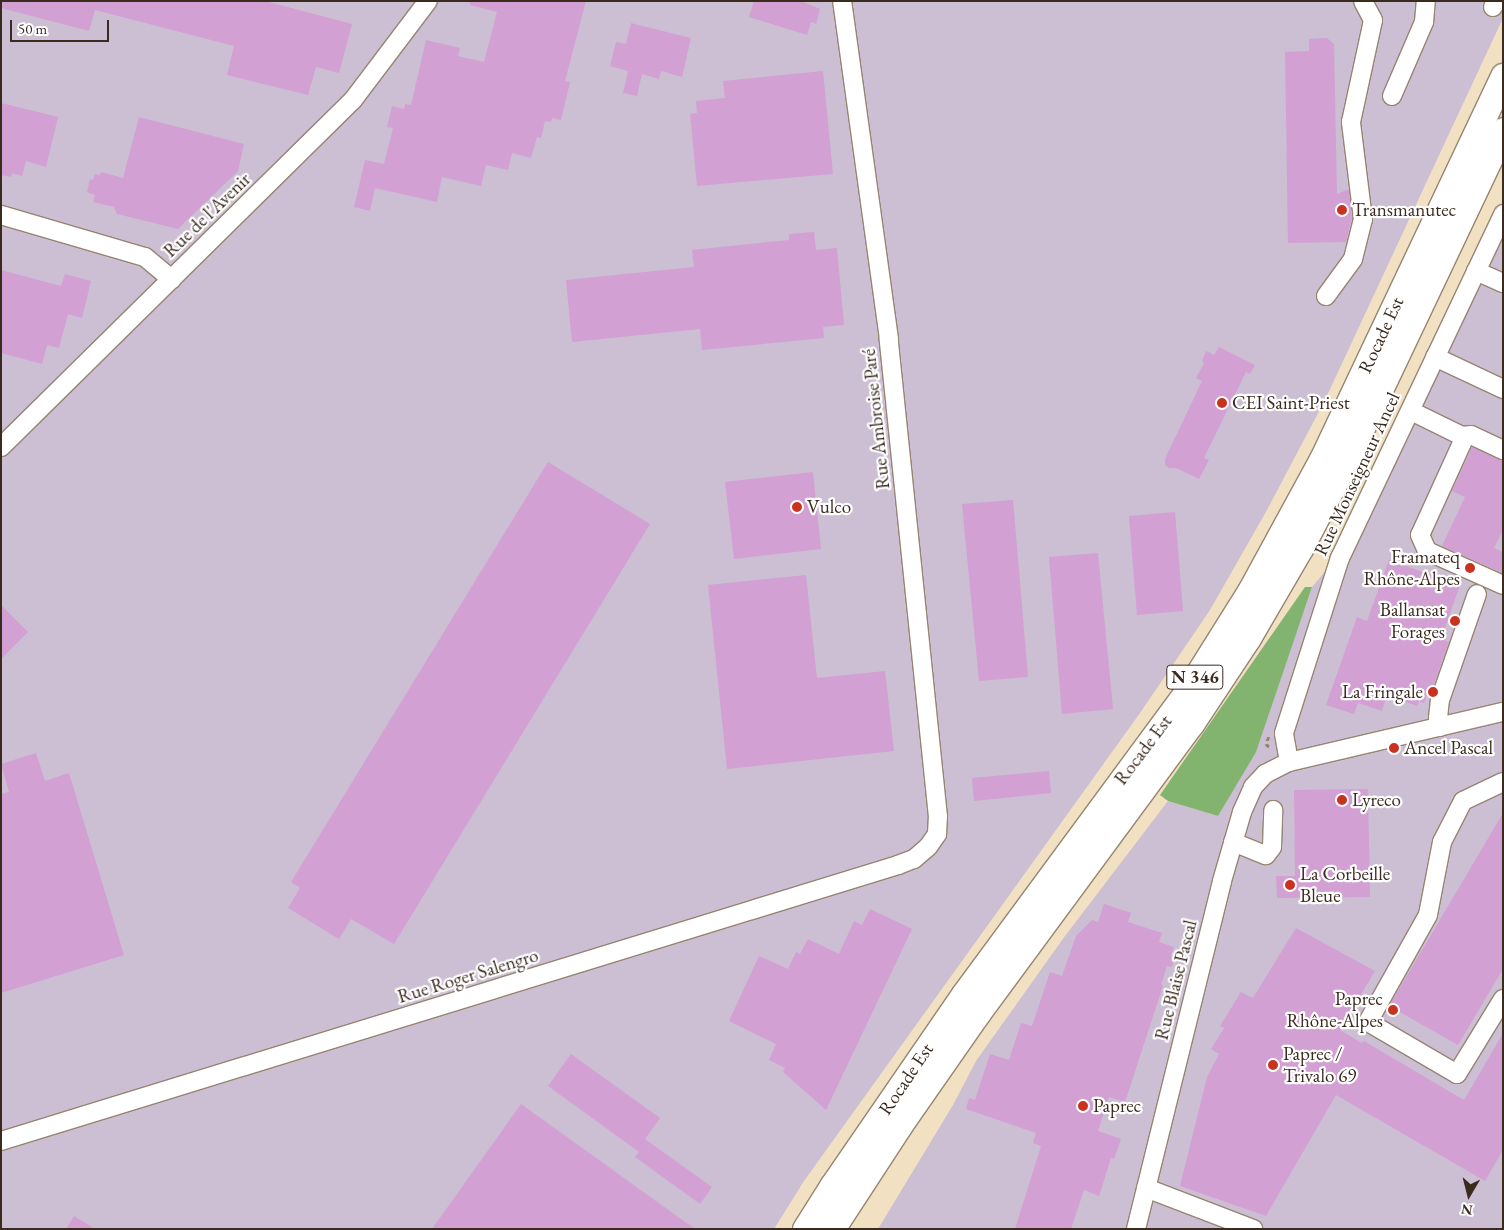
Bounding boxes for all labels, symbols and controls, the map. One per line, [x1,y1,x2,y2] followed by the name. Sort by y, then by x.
[12,10,111,42] scale bar
[18,19,47,38] text: 50 m
[159,168,255,262] street label: Rue de l'Avenir
[1352,199,1456,221] place label: Transmanutec
[1336,204,1348,216] marker: Transmanutec
[1353,293,1409,377] street label: Rocade Est
[857,348,895,490] street label: Rue Ambroise Paré
[1309,389,1405,559] street label: Rue Monseigneur Ancel
[1232,392,1350,414] place label: CEI Saint-Priest
[1216,397,1228,409] marker: CEI Saint-Priest
[807,496,851,518] place label: Vulco
[791,501,803,513] marker: Vulco
[1363,546,1460,590] place label: Framateq Rhône-Alpes
[1464,562,1476,574] marker: Framateq Rhône-Alpes
[1380,599,1445,643] place label: Ballansat Forages
[1449,615,1461,627] marker: Ballansat Forages
[1166,662,1224,692] road number: N 346
[1342,681,1423,703] place label: La Fringale
[1427,686,1439,698] marker: La Fringale
[1109,711,1177,789] street label: Rocade Est
[1404,737,1493,759] place label: Ancel Pascal
[1388,742,1400,754] marker: Ancel Pascal
[1352,789,1401,811] place label: Lyreco
[1336,794,1348,806] marker: Lyreco
[1300,863,1390,907] place label: La Corbeille Bleue
[1284,879,1296,891] marker: La Corbeille Bleue
[1150,918,1202,1042] street label: Rue Blaise Pascal
[395,944,541,1008] street label: Rue Roger Salengro
[1286,988,1383,1032] place label: Paprec Rhône-Alpes
[1387,1004,1399,1016] marker: Paprec Rhône-Alpes
[874,1039,938,1119] street label: Rocade Est
[1283,1043,1356,1087] place label: Paprec / Trivalo 69
[1267,1059,1279,1071] marker: Paprec / Trivalo 69
[1093,1095,1141,1117] place label: Paprec
[1077,1100,1089,1112] marker: Paprec
[1444,1170,1494,1220] north arrow
[1460,1200,1474,1220] text: N

